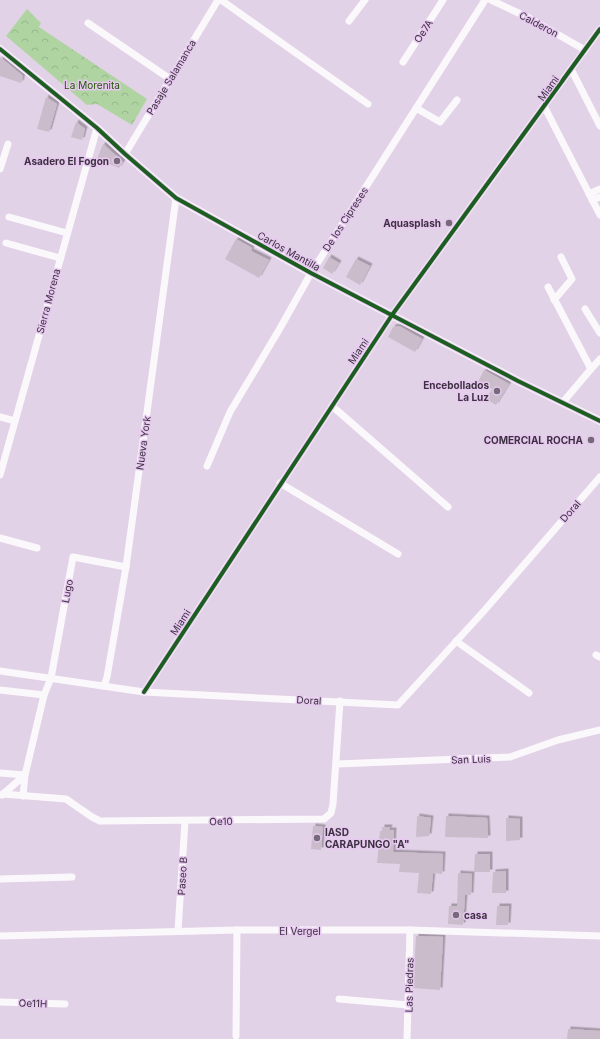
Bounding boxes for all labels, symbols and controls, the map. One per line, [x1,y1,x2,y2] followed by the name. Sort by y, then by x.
[517,9,561,39] street label: Calderon
[411,17,435,45] street label: Oe7A
[144,37,198,117] street label: Pasaje Salamanca
[535,73,561,103] street label: Miami
[64,79,120,91] park label: La Morenita
[24,155,109,168] place label: Asadero El Fogon
[112,156,122,166] marker: Asadero El Fogon
[320,185,370,253] street label: De los Cipreses
[383,217,441,229] place label: Aquasplash
[444,218,454,228] marker: Aquasplash
[255,229,323,273] street label: Carlos Mantilla
[34,267,62,335] street label: Sierra Morena
[345,336,371,366] street label: Miami
[423,379,489,403] place label: Encebollados La Luz
[492,386,502,396] marker: Encebollados La Luz
[133,415,153,471] street label: Nueva York
[484,434,584,446] place label: COMERCIAL ROCHA
[586,435,596,445] marker: COMERCIAL ROCHA
[557,498,583,524] street label: Doral
[59,578,75,604] street label: Lugo
[167,607,193,637] street label: Miami
[296,693,322,707] street label: Doral
[451,752,491,766] street label: San Luis
[209,815,233,827] street label: Oe10
[325,826,410,850] place label: IASD CARAPUNGO "A"
[312,833,322,843] marker: IASD CARAPUNGO "A"
[175,856,189,896] street label: Paseo B
[464,909,487,921] place label: casa
[451,910,461,920] marker: casa
[279,925,321,937] street label: El Vergel
[403,958,415,1012] street label: Las Piedras
[18,997,48,1009] street label: Oe11H

